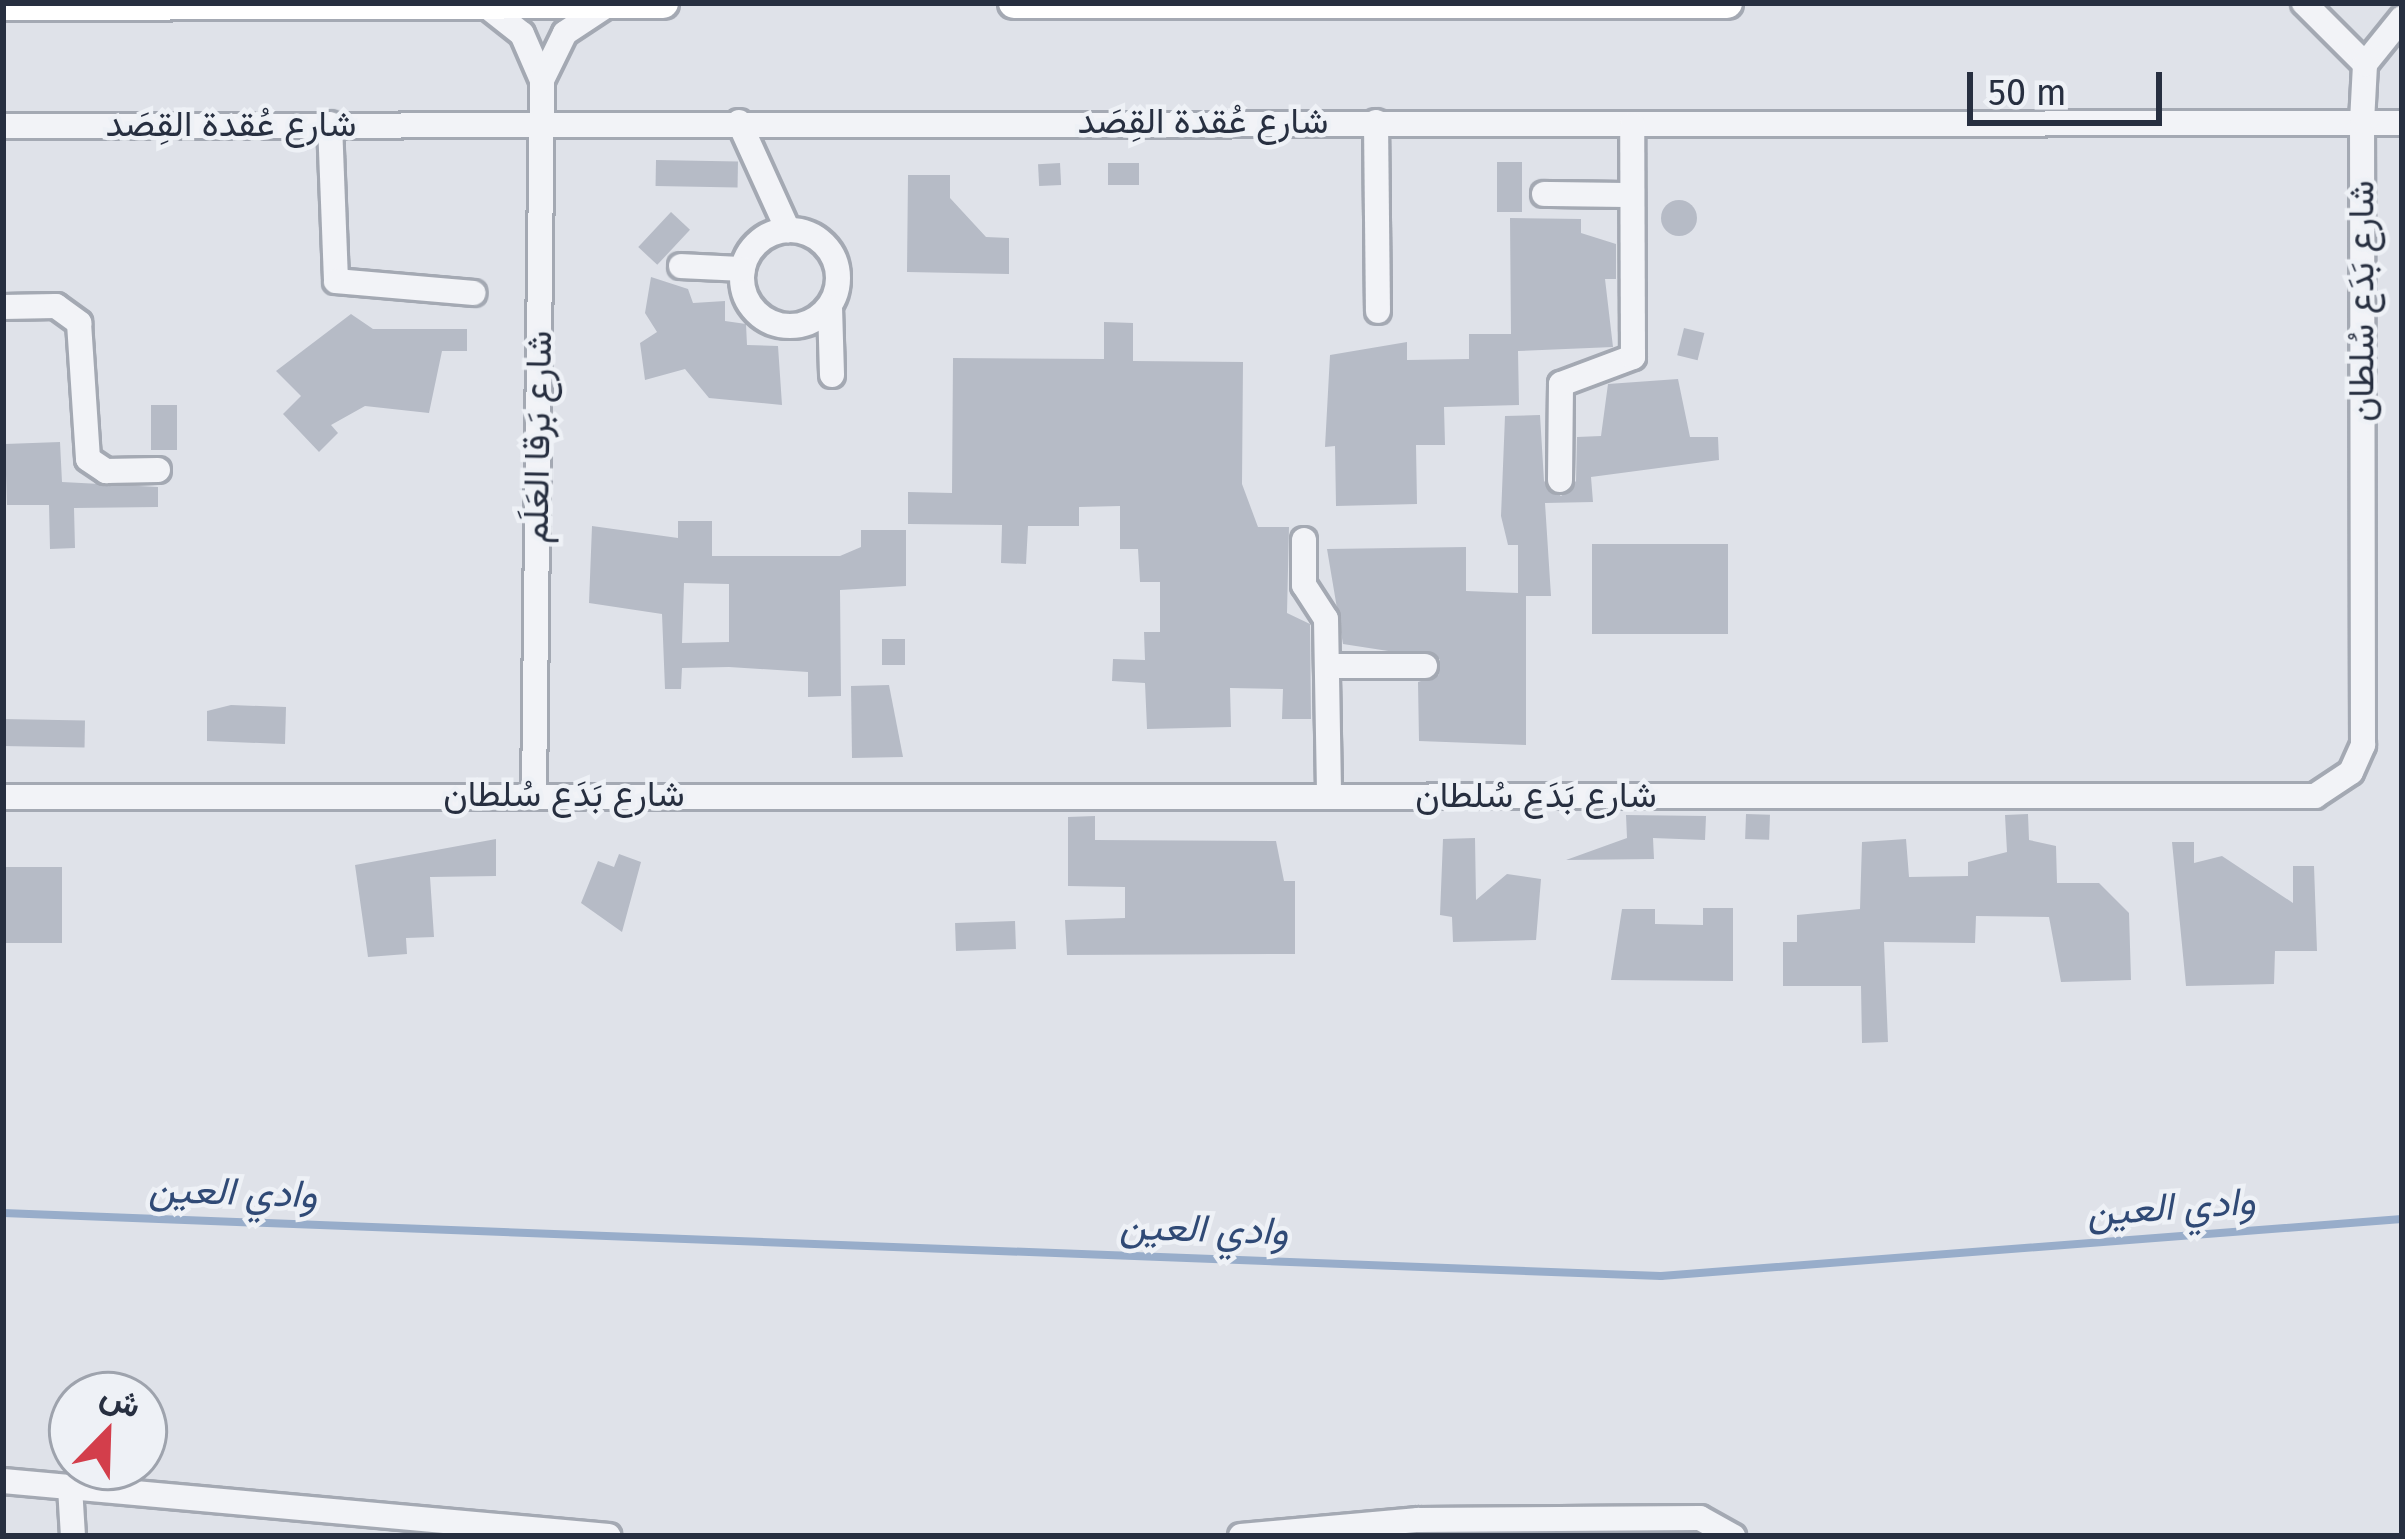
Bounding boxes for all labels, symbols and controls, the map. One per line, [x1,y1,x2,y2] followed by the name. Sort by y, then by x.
[1973,48,2168,122] scale bar
[1988,71,2067,115] text: 50 m
[1078,100,1328,144] street label: شارع عُقدة القِصَد
[106,103,356,147] street label: شارع عُقدة القِصَد
[2340,180,2384,422] street label: شارع بَدَع سُلطان
[515,330,561,544] street label: شارع بَرقا العَلَم
[443,773,685,817] street label: شارع بَدَع سُلطان
[1415,774,1657,818] street label: شارع بَدَع سُلطان
[148,1166,318,1218] water label: وادي العين
[2085,1178,2257,1236] water label: وادي العين
[1119,1203,1289,1255] water label: وادي العين
[48,1371,168,1491] north arrow
[95,1374,147,1427] text: ش

